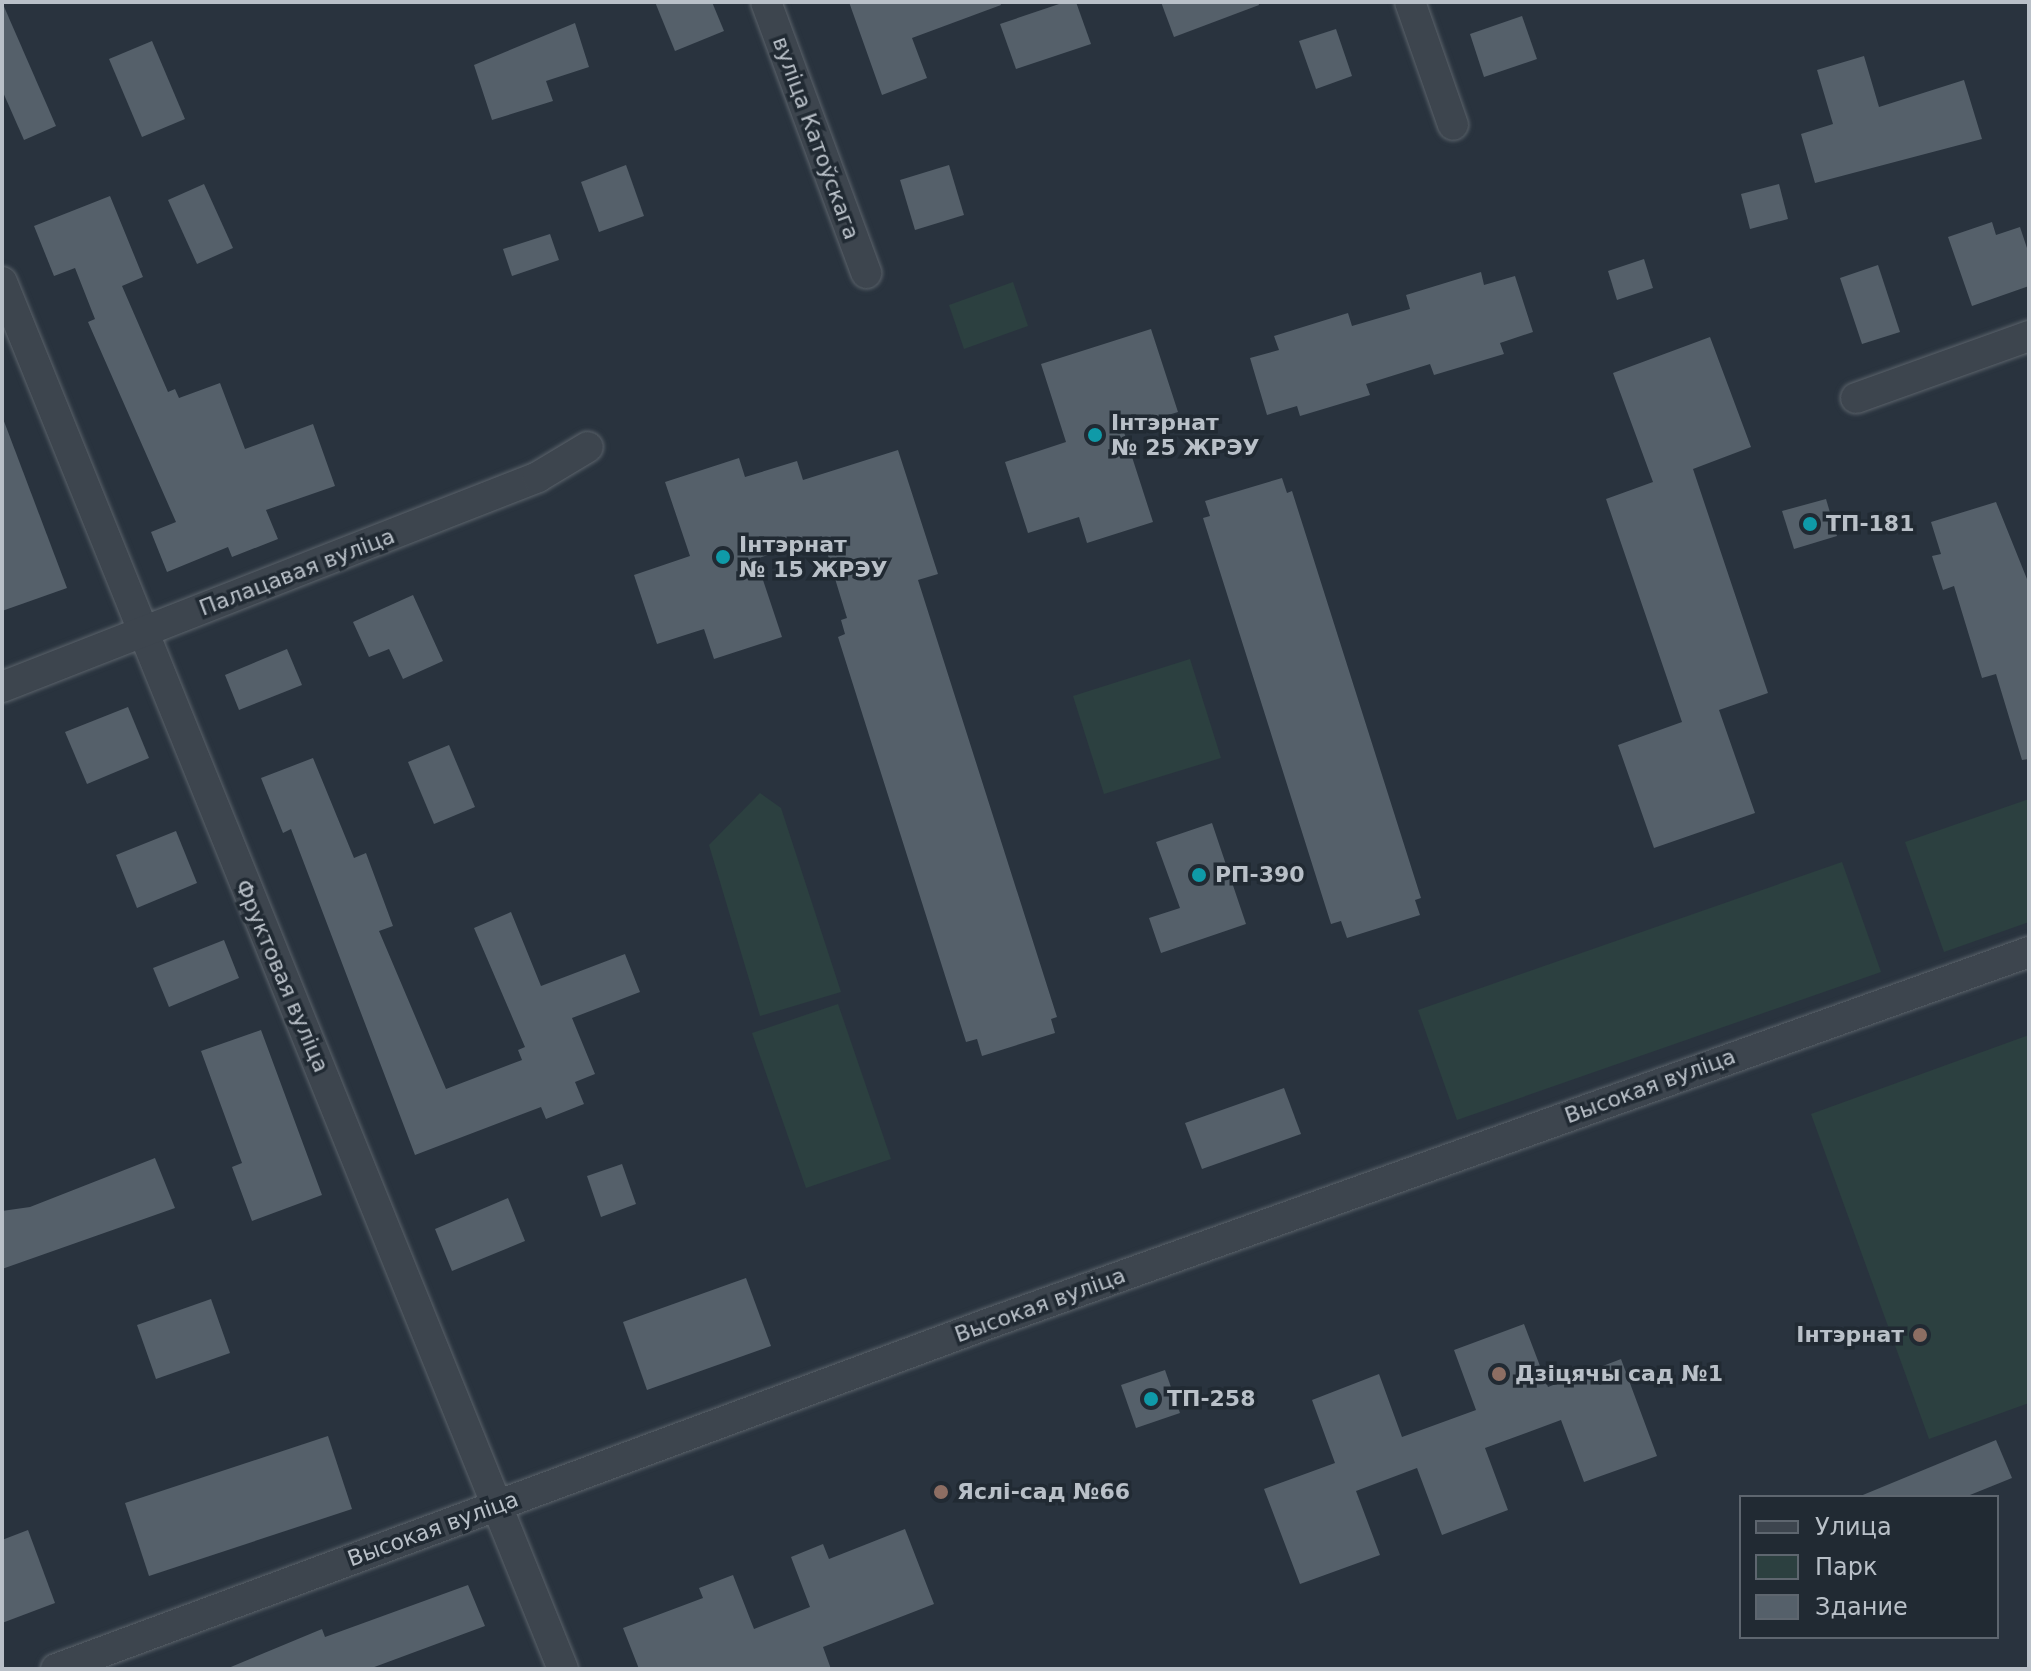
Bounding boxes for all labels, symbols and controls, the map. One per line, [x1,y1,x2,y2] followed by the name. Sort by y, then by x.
[767,33,865,243] street label: вуліца Катоўскага
[1111,409,1260,460] place label: Інтэрнат № 25 ЖРЭУ
[1086,426,1104,444] marker: Інтэрнат № 25 ЖРЭУ
[1826,511,1914,537] place label: ТП-181
[1801,515,1819,533] marker: ТП-181
[195,523,399,621] street label: Палацавая вуліца
[739,531,888,582] place label: Інтэрнат № 15 ЖРЭУ
[714,548,732,566] marker: Інтэрнат № 15 ЖРЭУ
[1215,862,1305,888] place label: РП-390
[1190,866,1208,884] marker: РП-390
[229,876,335,1076] street label: Фруктовая вуліца
[1561,1043,1739,1129] street label: Высокая вуліца
[951,1262,1129,1348] street label: Высокая вуліца
[1796,1322,1904,1348] place label: Інтэрнат
[1911,1326,1929,1344] marker: Інтэрнат
[1515,1361,1723,1387] place label: Дзіцячы сад №1
[1490,1365,1508,1383] marker: Дзіцячы сад №1
[1167,1386,1255,1412] place label: ТП-258
[1142,1390,1160,1408] marker: ТП-258
[957,1479,1130,1505] place label: Яслі-сад №66
[932,1483,950,1501] marker: Яслі-сад №66
[344,1486,522,1572] street label: Высокая вуліца
[1739,1495,1999,1639] legend
[1815,1513,1892,1541] text: Улица
[1815,1553,1877,1581] text: Парк
[1815,1593,1908,1621] text: Здание

